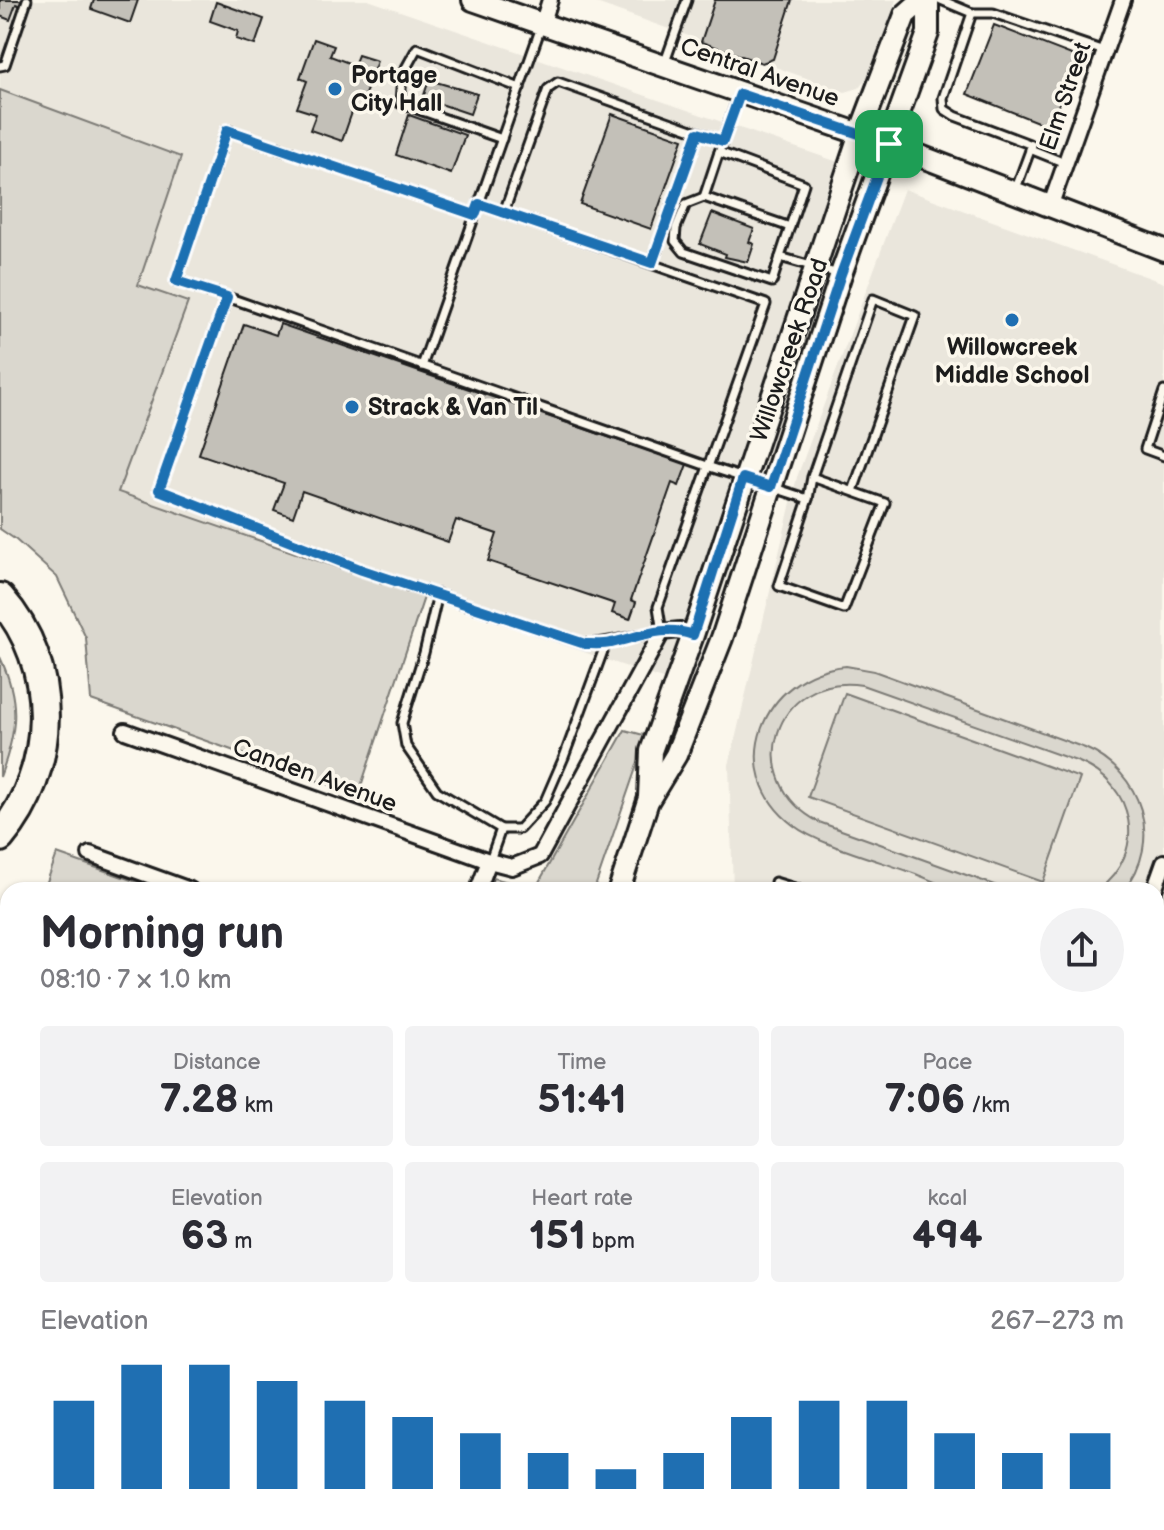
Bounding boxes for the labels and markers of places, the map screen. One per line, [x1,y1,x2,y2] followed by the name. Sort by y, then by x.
[351,61,442,118] place label: Portage City Hall
[326,80,344,98] marker: Portage City Hall
[855,110,923,178] pin
[1003,311,1021,329] marker: Willowcreek Middle School
[934,333,1090,390] place label: Willowcreek Middle School
[368,393,538,422] place label: Strack & Van Til
[343,398,361,416] marker: Strack & Van Til

